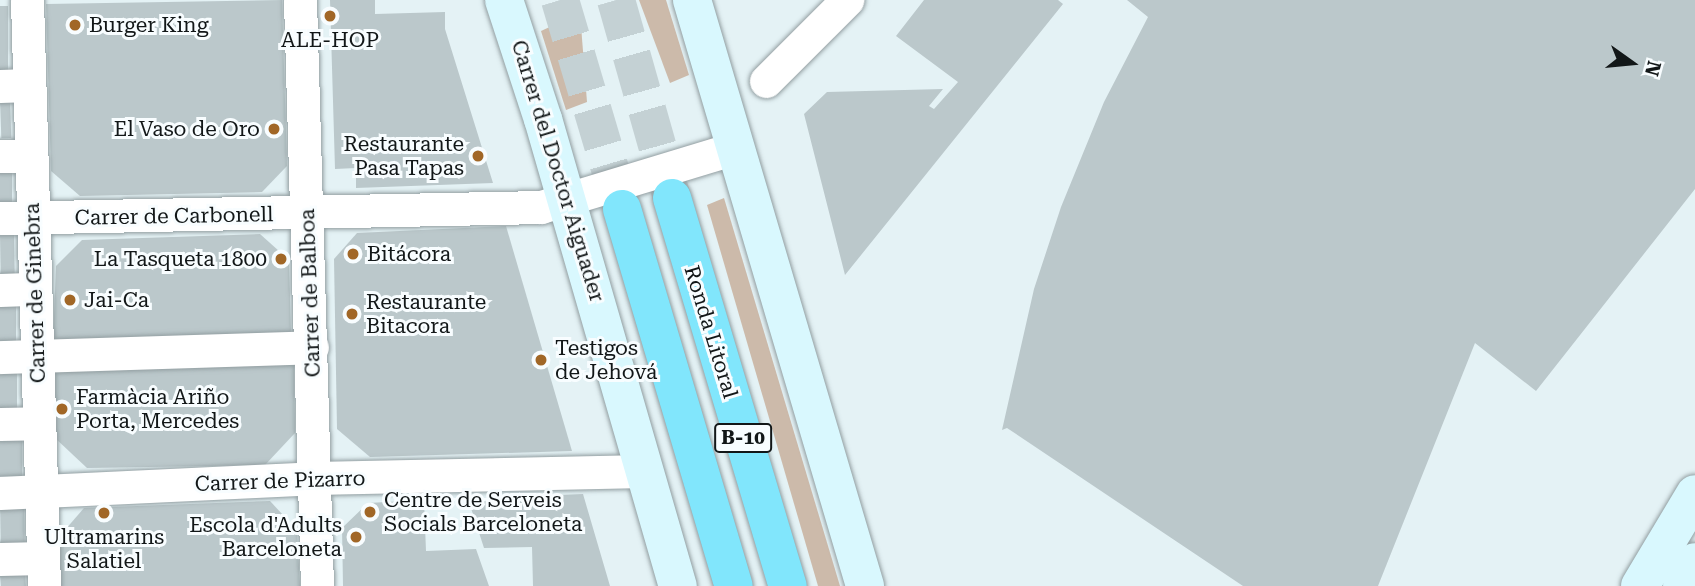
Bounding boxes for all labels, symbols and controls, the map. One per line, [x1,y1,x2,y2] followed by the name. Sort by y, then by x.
[322,8,338,24] marker: ALE-HOP
[89,12,209,38] place label: Burger King
[67,17,83,33] marker: Burger King
[281,27,379,53] place label: ALE-HOP
[1597,28,1667,98] north arrow
[506,37,610,305] street label: Carrer del Doctor Aiguader
[1640,59,1666,79] text: N
[114,116,260,142] place label: El Vaso de Oro
[266,121,282,137] marker: El Vaso de Oro
[344,131,464,181] place label: Restaurante Pasa Tapas
[470,148,486,164] marker: Restaurante Pasa Tapas
[19,202,51,384] street label: Carrer de Ginebra
[74,202,274,230] street label: Carrer de Carbonell
[294,208,326,378] street label: Carrer de Balboa
[367,241,451,267] place label: Bitácora
[94,246,267,272] place label: La Tasqueta 1800
[345,246,361,262] marker: Bitácora
[273,251,289,267] marker: La Tasqueta 1800
[679,263,743,401] street label: Ronda Litoral
[84,287,149,313] place label: Jai-Ca
[366,289,486,339] place label: Restaurante Bitacora
[62,292,78,308] marker: Jai-Ca
[344,306,360,322] marker: Restaurante Bitacora
[555,335,657,385] place label: Testigos de Jehová
[533,352,549,368] marker: Testigos de Jehová
[76,384,239,434] place label: Farmàcia Ariño Porta, Mercedes
[54,401,70,417] marker: Farmàcia Ariño Porta, Mercedes
[713,422,773,453] road number: B-10
[194,465,366,497] street label: Carrer de Pizarro
[384,487,582,537] place label: Centre de Serveis Socials Barceloneta
[362,504,378,520] marker: Centre de Serveis Socials Barceloneta
[96,505,112,521] marker: Ultramarins Salatiel
[189,512,342,562] place label: Escola d'Adults Barceloneta
[44,524,164,574] place label: Ultramarins Salatiel
[348,529,364,545] marker: Escola d'Adults Barceloneta

